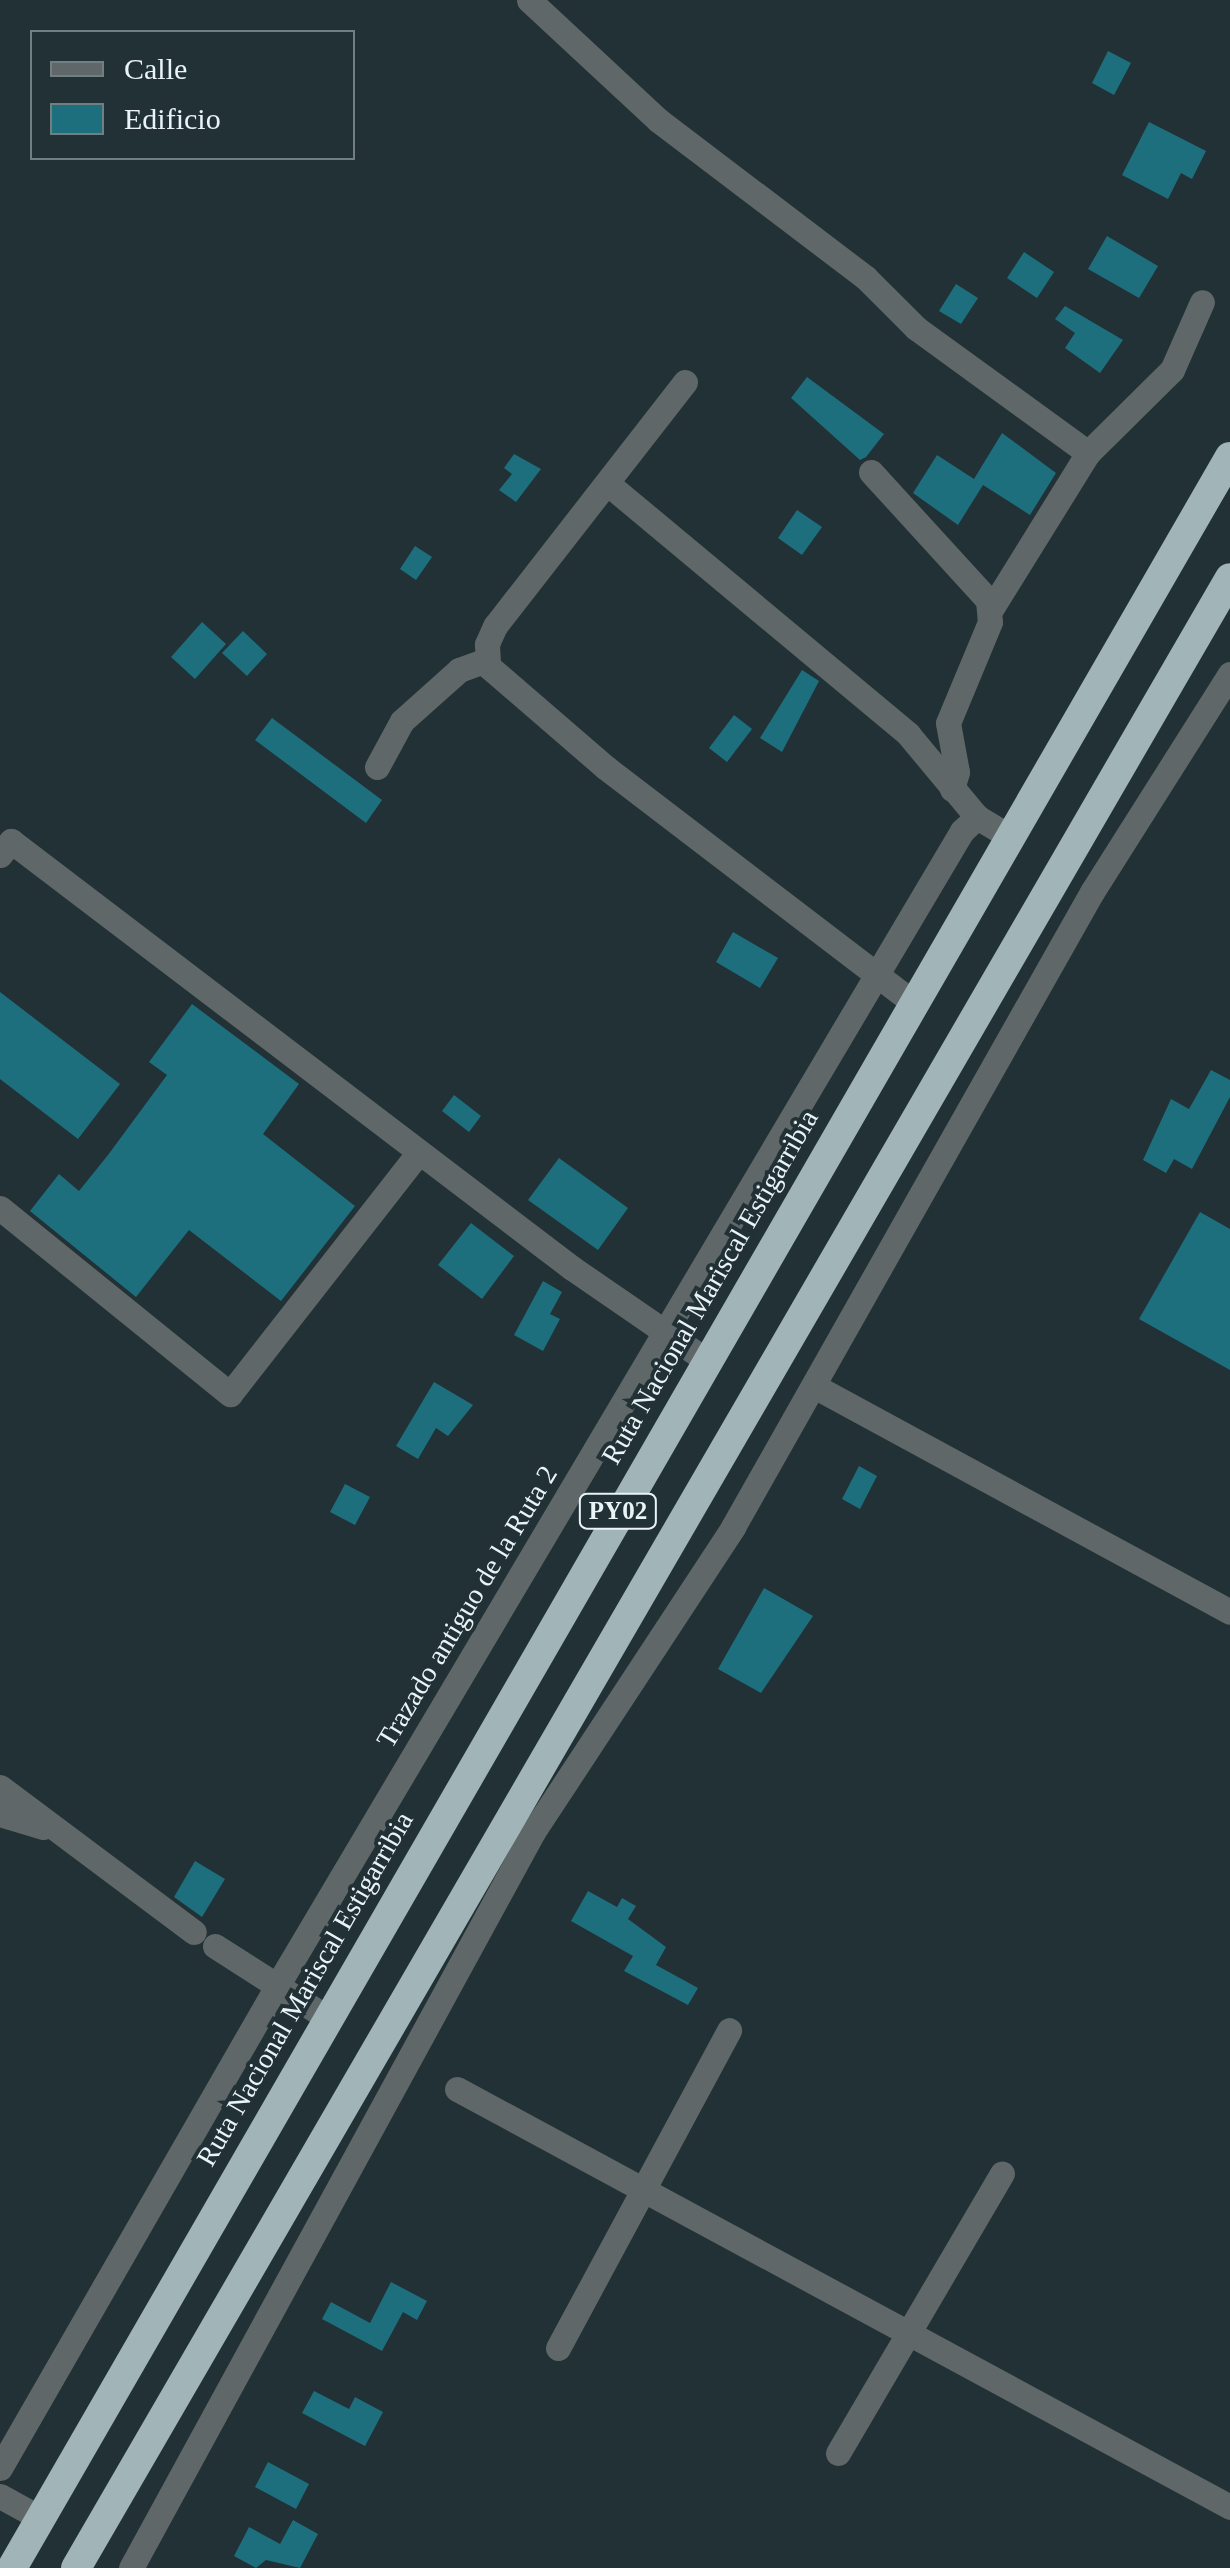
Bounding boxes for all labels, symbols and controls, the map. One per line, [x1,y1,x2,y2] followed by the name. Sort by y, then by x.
[30,30,355,160] legend
[124,52,187,85] text: Calle
[124,102,221,135] text: Edificio
[595,1104,825,1470] street label: Ruta Nacional Mariscal Estigarribia
[369,1460,565,1754] street label: Trazado antiguo de la Ruta 2
[578,1491,658,1531] road number: PY02
[190,1806,420,2172] street label: Ruta Nacional Mariscal Estigarribia

